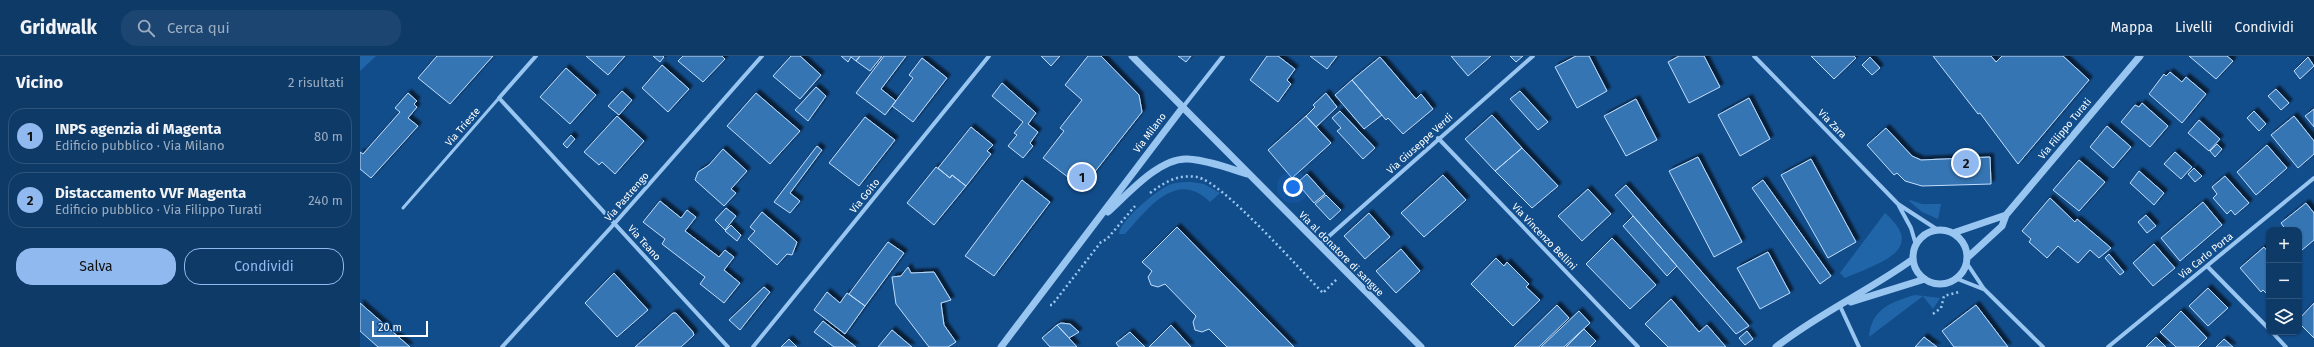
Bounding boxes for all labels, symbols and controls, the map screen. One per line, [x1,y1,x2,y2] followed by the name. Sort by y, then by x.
[121,10,401,46] search box
[20,16,97,39] text: Gridwalk
[135,17,157,39] icon: search
[167,19,230,37] text: Cerca qui
[2110,19,2153,36] text: Mappa
[2175,19,2213,36] text: Livelli
[2235,19,2294,36] text: Condividi
[16,72,63,93] text: Vicino
[288,75,344,90] text: 2 risultati
[2036,96,2094,162] street label: Via Filippo Turati
[443,105,483,149] street label: Via Trieste
[1815,107,1849,141] street label: Via Zara
[1131,110,1169,155] street label: Via Milano
[1385,111,1456,177] street label: Via Giuseppe Verdi
[55,120,221,138] text: INPS agenzia di Magenta
[27,129,33,144] text: 1
[314,129,343,144] text: 80 m
[55,138,225,153] text: Edificio pubblico · Via Milano
[1953,148,1979,178] pin: 2
[1069,162,1095,192] pin: 1
[602,170,652,224] street label: Via Pastrengo
[848,176,883,216] street label: Via Goito
[1283,177,1303,197] your location
[55,184,246,202] text: Distaccamento VVF Magenta
[27,193,33,208] text: 2
[308,193,343,208] text: 240 m
[1509,201,1579,273] street label: Via Vincenzo Bellini
[55,202,262,217] text: Edificio pubblico · Via Filippo Turati
[1296,209,1386,299] street label: Via al donatore di sangue
[625,223,663,263] street label: Via Teano
[2266,227,2302,335] map controls
[2266,227,2302,263] button: +
[2176,230,2236,282] street label: Via Carlo Porta
[16,248,176,285] button: Salva
[184,248,344,285] button: Condividi
[2266,263,2302,299] button: −
[2266,299,2302,335] button: layers
[372,319,428,338] scale bar
[378,321,402,334] text: 20 m

